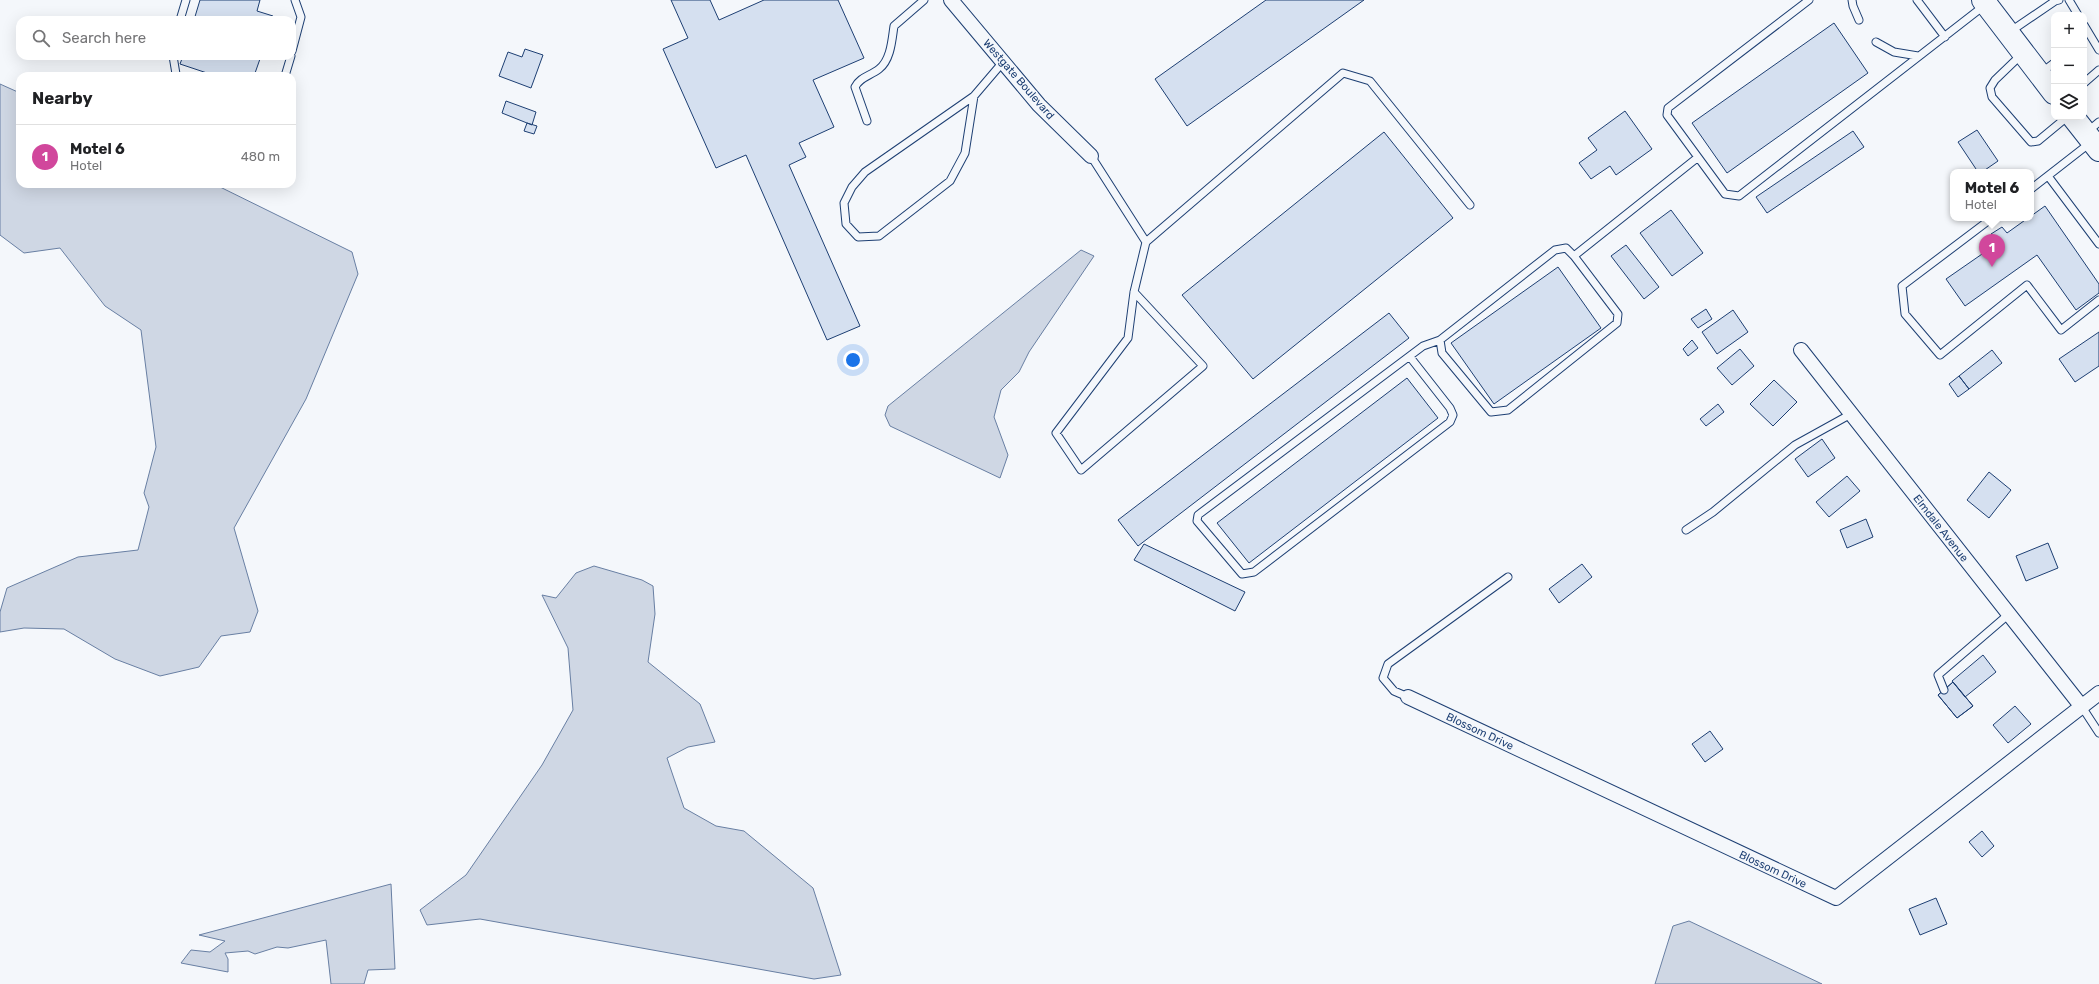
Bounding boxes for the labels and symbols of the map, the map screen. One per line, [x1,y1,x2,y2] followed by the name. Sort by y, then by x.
[980,37,1057,122] street label: Westgate Boulevard
[1979,234,2005,267] pin: 1
[843,350,863,370] your location
[1910,492,1971,564] street label: Elmdale Avenue
[1444,710,1516,753] street label: Blossom Drive
[1737,848,1809,891] street label: Blossom Drive

